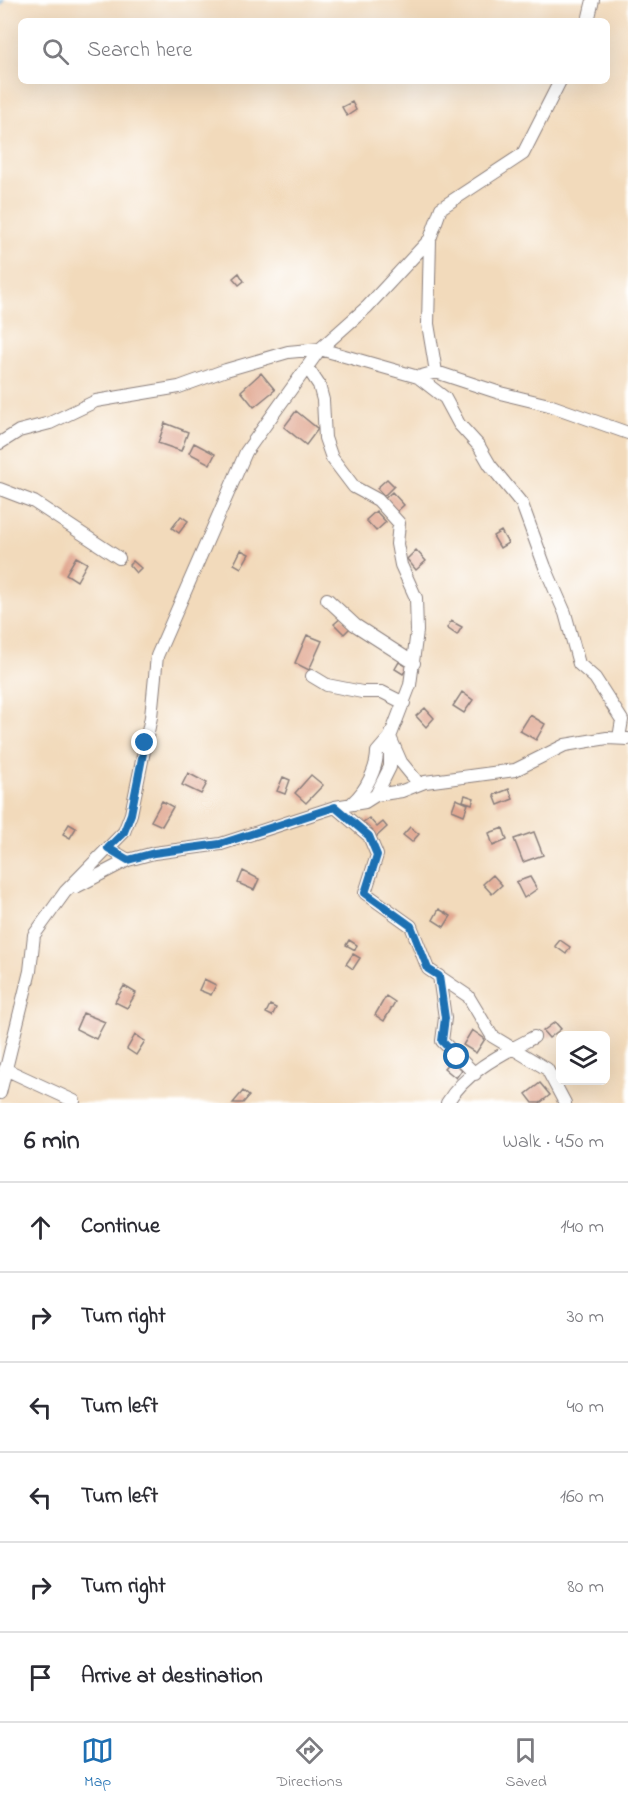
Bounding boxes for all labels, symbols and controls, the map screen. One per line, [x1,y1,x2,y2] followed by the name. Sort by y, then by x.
[18,18,610,84] search box
[39,35,72,68] icon: search
[87,35,192,67] text: Search here
[131,729,157,755] route end
[556,1031,610,1085] map controls
[556,1031,610,1085] button: layers
[443,1043,469,1069] route start
[24,1123,80,1161] text: 6 min
[502,1128,604,1157] text: Walk · 450 m
[24,1211,57,1244] icon: ahead
[81,1211,160,1243] text: Continue
[560,1213,604,1242] text: 140 m
[24,1301,57,1334] icon: right
[81,1301,166,1333] text: Turn right
[567,1303,604,1332] text: 30 m
[24,1391,57,1424] icon: left
[81,1391,158,1423] text: Turn left
[567,1393,604,1422] text: 40 m
[24,1481,57,1514] icon: left
[81,1481,158,1513] text: Turn left
[560,1483,604,1512] text: 160 m
[24,1571,57,1604] icon: right
[81,1571,166,1603] text: Turn right
[567,1573,604,1602] text: 80 m
[24,1661,57,1694] icon: arrive
[81,1661,263,1693] text: Arrive at destination
[81,1734,114,1794] tab: Map
[276,1734,343,1794] tab: Directions
[505,1734,547,1794] tab: Saved

